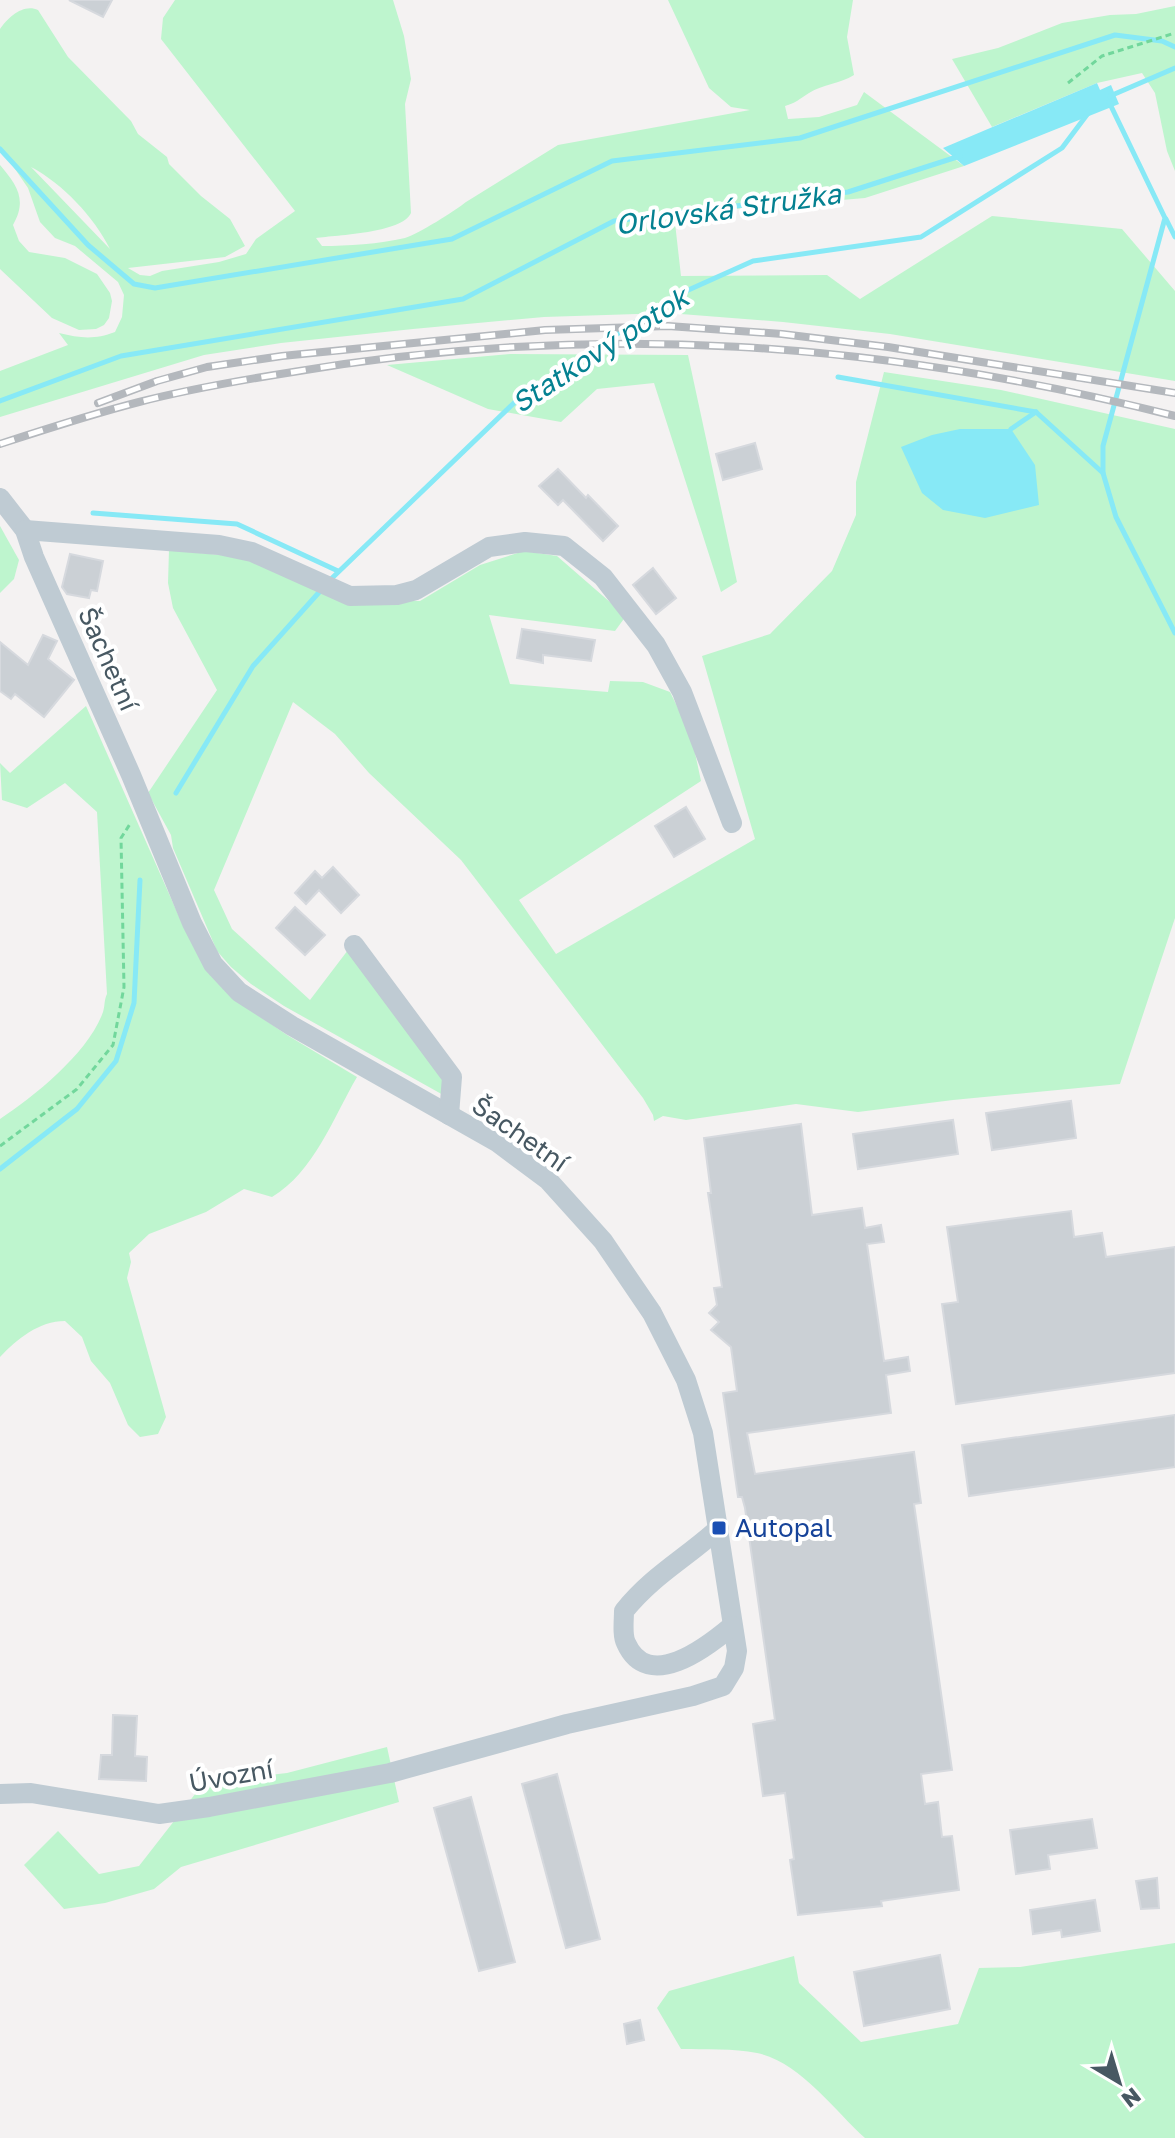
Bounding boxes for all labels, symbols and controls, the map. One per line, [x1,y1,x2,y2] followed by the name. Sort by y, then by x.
[613,176,844,241] water label: Orlovská Stružka
[505,279,697,419] water label: Statkový potok
[72,602,146,717] street label: Šachetní
[466,1089,576,1179] street label: Šachetní
[735,1512,833,1543] place label: Autopal
[710,1519,728,1537] marker: Autopal
[186,1753,277,1798] street label: Úvozní
[1079,2042,1159,2122] north arrow
[1117,2082,1147,2114] text: N

